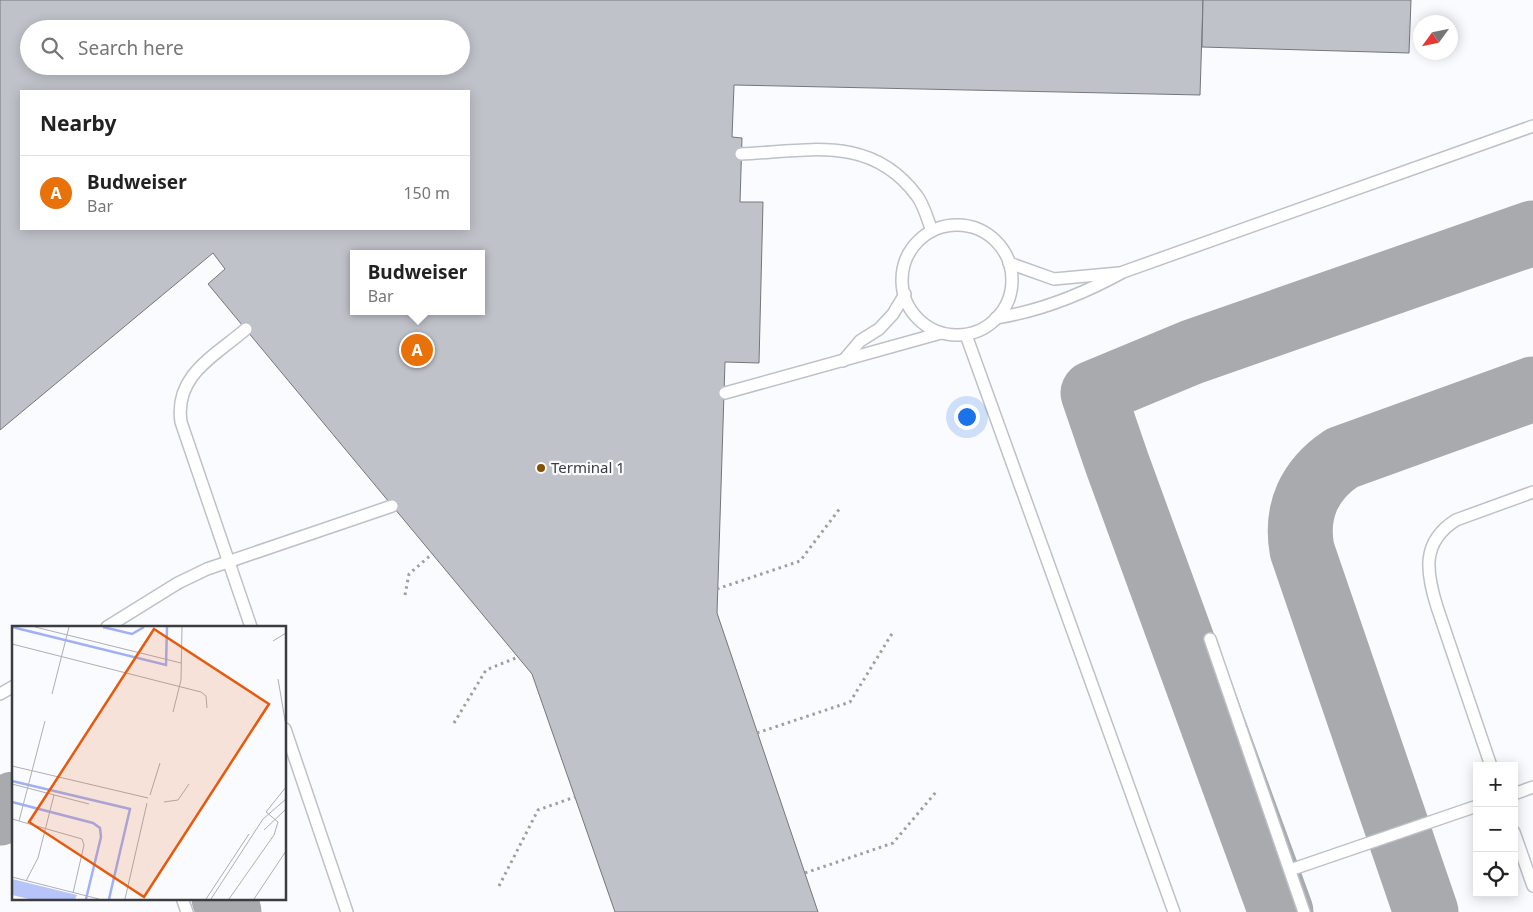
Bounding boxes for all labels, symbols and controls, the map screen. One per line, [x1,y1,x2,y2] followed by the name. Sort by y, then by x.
[1413,15,1458,60] north arrow
[20,20,470,75] search box
[38,34,66,62] icon: search
[78,35,184,61] text: Search here
[40,109,116,137] text: Nearby
[87,169,187,195] text: Budweiser
[50,182,62,204] text: A
[403,182,450,204] text: 150 m
[87,195,113,217] text: Bar
[350,250,485,315] popup
[368,259,467,285] text: Budweiser
[368,285,394,307] text: Bar
[401,331,433,369] pin: A
[954,404,980,430] your location
[551,457,625,477] place label: Terminal 1
[535,462,547,474] marker: Terminal 1
[12,626,286,900] inset map
[1473,762,1518,897] map controls
[1473,762,1518,807] button: +
[1473,807,1518,852] button: −
[1473,852,1518,897] button: locate

